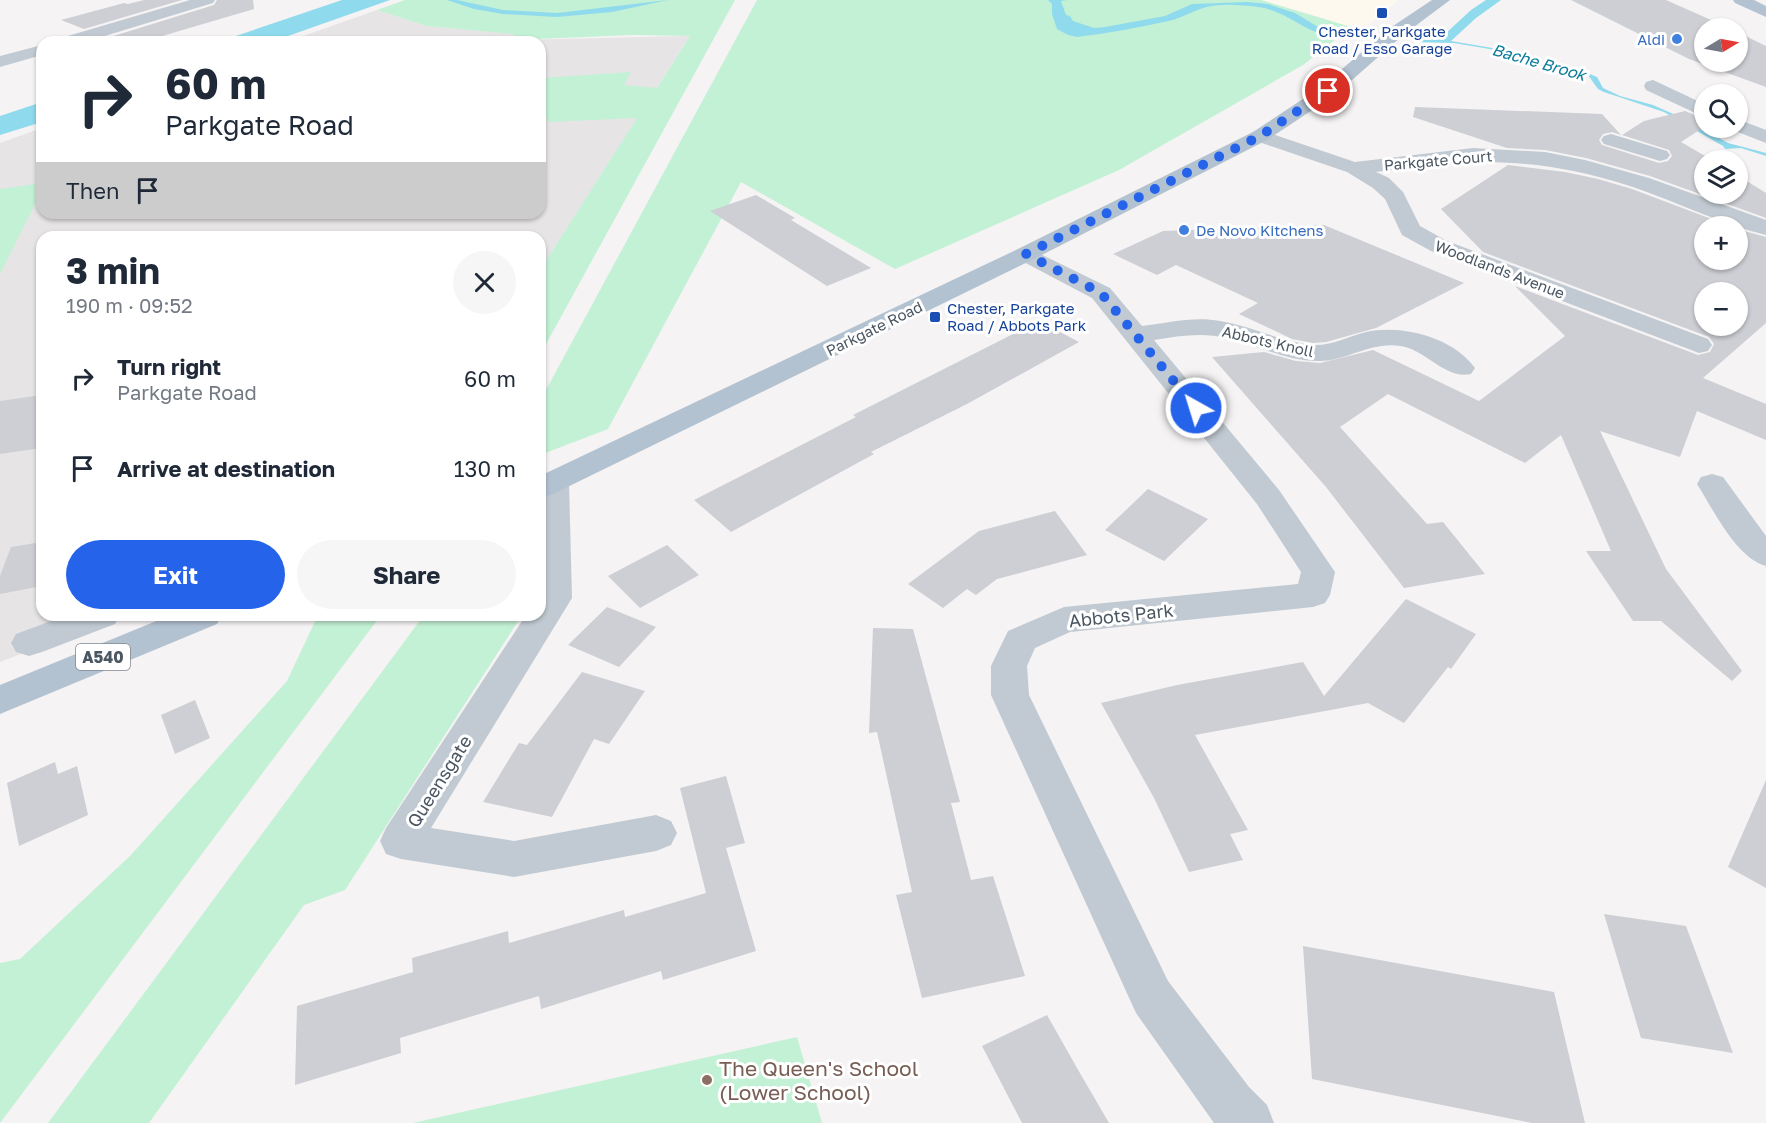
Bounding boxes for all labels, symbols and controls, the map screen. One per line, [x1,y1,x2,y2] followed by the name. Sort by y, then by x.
[1375,6,1389,20] marker: Chester, Parkgate Road / Esso Garage
[1694,18,1748,72] north arrow
[1694,18,1748,336] map controls
[1312,22,1452,57] place label: Chester, Parkgate Road / Esso Garage
[1637,30,1665,48] place label: Aldi
[1670,32,1684,46] marker: Aldi
[1490,39,1590,85] water label: Bache Brook
[165,58,266,108] text: 60 m
[66,60,144,138] icon: right
[1302,65,1353,116] pin
[1311,74,1344,107] icon: arrive
[1694,84,1748,138] button: search
[165,109,354,141] text: Parkgate Road
[1383,146,1493,174] street label: Parkgate Court
[1694,150,1748,204] button: layers
[131,174,164,207] icon: arrive
[66,177,119,204] text: Then
[1694,216,1748,270] button: +
[1196,221,1324,239] place label: De Novo Kitchens
[1177,223,1191,237] marker: De Novo Kitchens
[1433,236,1568,302] street label: Woodlands Avenue
[66,249,160,292] text: 3 min
[453,251,516,314] button: close
[1694,282,1748,336] button: −
[66,293,193,317] text: 190 m · 09:52
[823,297,925,359] street label: Parkgate Road
[947,299,1087,334] place label: Chester, Parkgate Road / Abbots Park
[928,310,942,324] marker: Chester, Parkgate Road / Abbots Park
[1220,322,1316,360] street label: Abbots Knoll
[117,353,221,380] text: Turn right
[66,362,99,395] icon: right
[464,365,516,392] text: 60 m
[1164,376,1228,440] position arrow
[117,380,257,404] text: Parkgate Road
[66,452,99,485] icon: arrive
[117,455,335,482] text: Arrive at destination
[454,455,516,482] text: 130 m
[66,540,285,609] button: Exit
[297,540,516,609] button: Share
[1068,599,1174,631] street label: Abbots Park
[76,644,130,670] road number: A540
[402,731,476,831] street label: Queensgate
[719,1055,918,1105] place label: The Queen's School (Lower School)
[700,1073,714,1087] marker: The Queen's School (Lower School)

